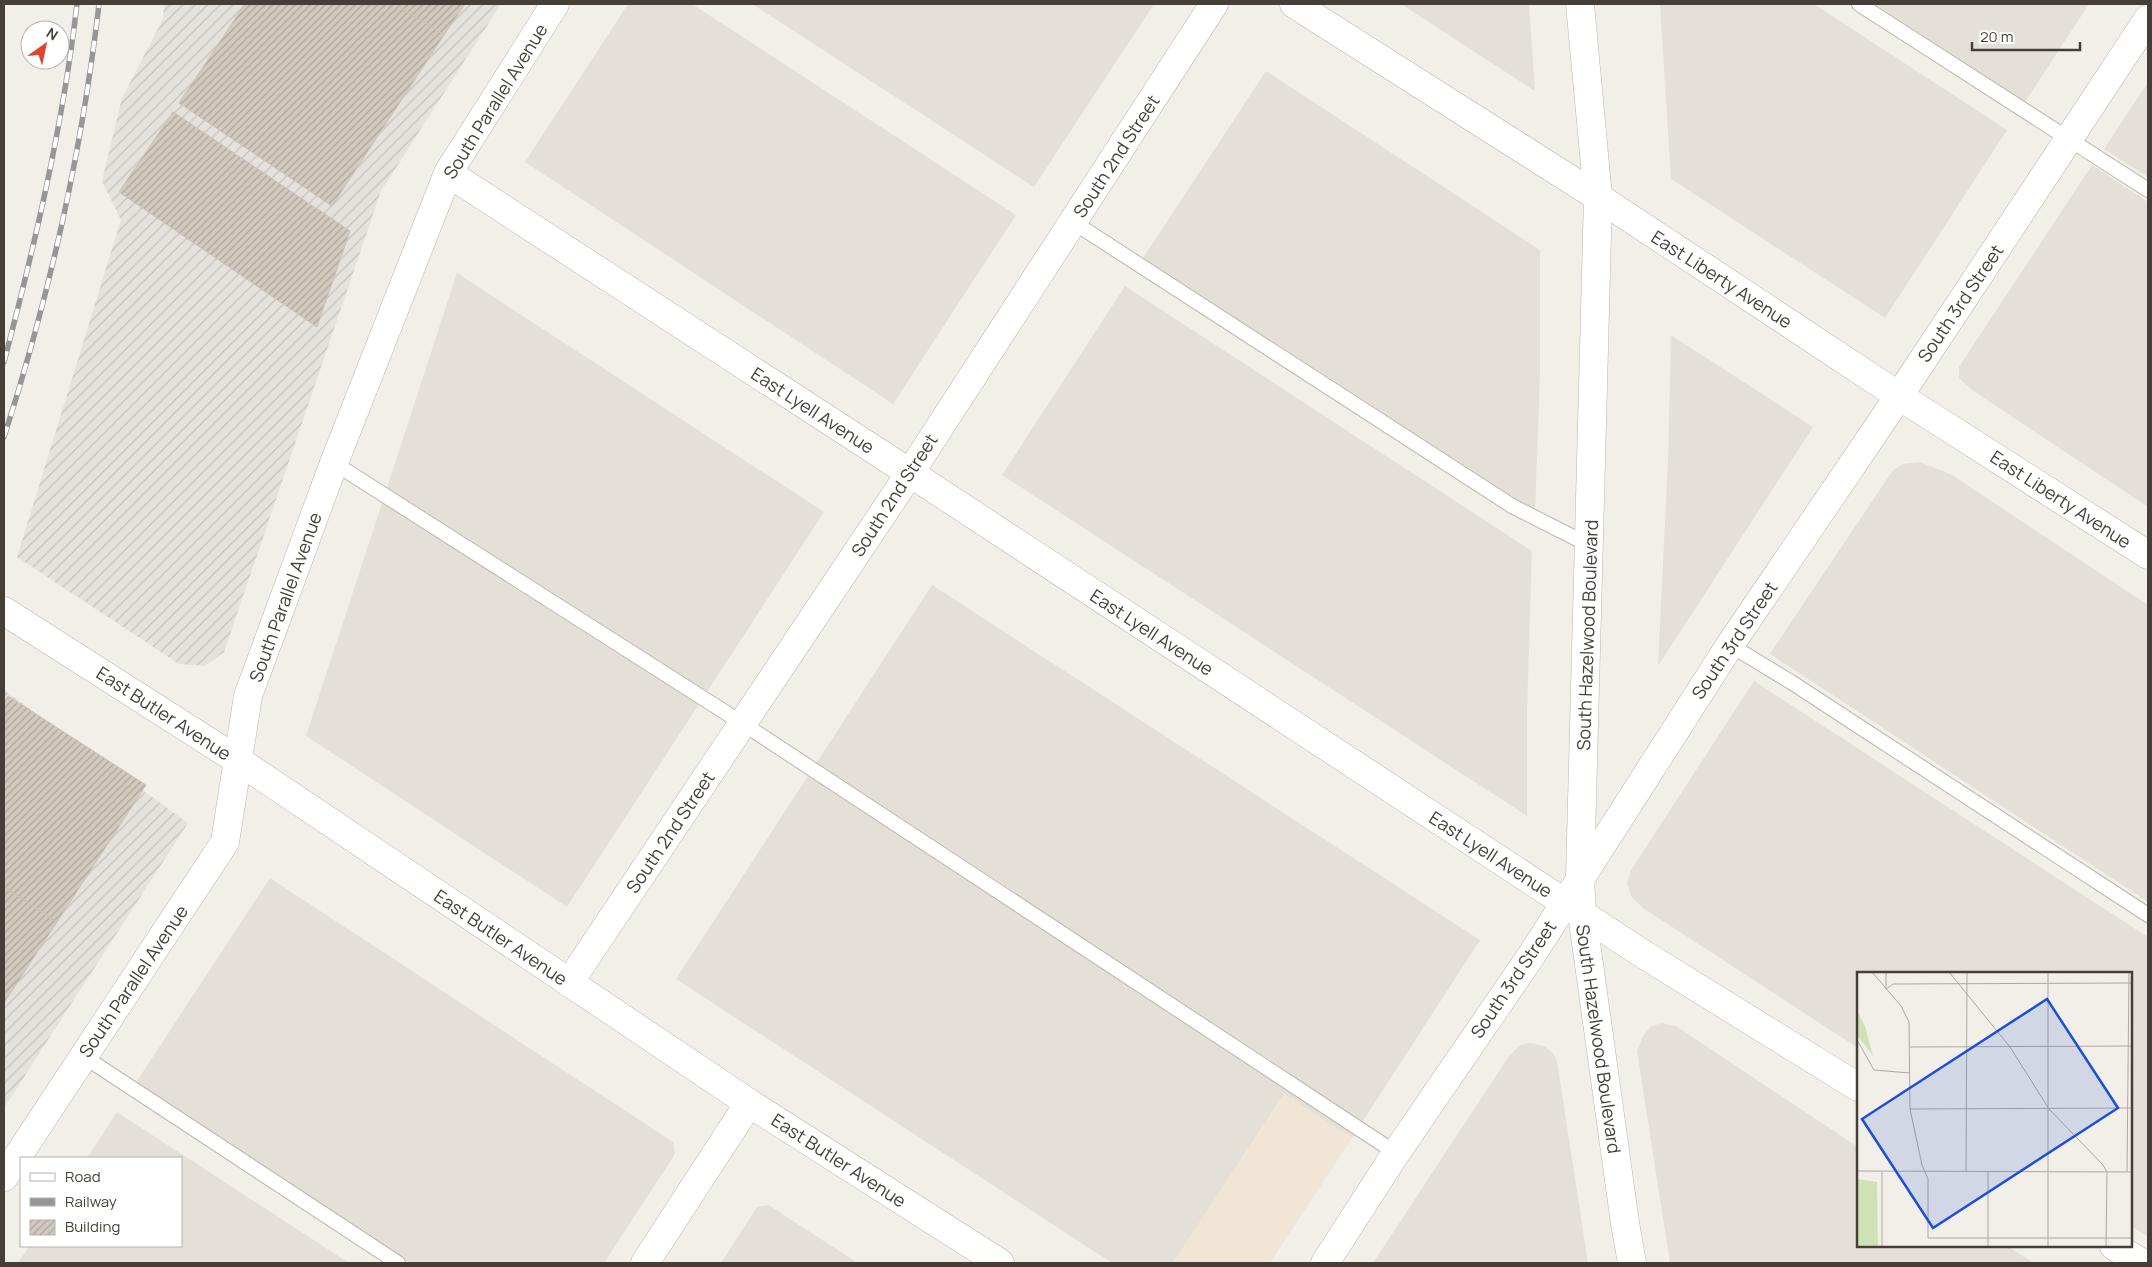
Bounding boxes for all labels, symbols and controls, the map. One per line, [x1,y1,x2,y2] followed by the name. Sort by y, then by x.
[437,19,553,183] street label: South Parallel Avenue
[20,20,70,70] north arrow
[1972,20,2080,52] scale bar
[43,23,62,44] text: N
[1980,26,2013,47] text: 20 m
[1067,90,1165,222] street label: South 2nd Street
[1647,224,1797,334] street label: East Liberty Avenue
[1912,239,2008,367] street label: South 3rd Street
[747,361,879,459] street label: East Lyell Avenue
[845,429,943,561] street label: South 2nd Street
[1986,444,2136,554] street label: East Liberty Avenue
[243,509,327,685] street label: South Parallel Avenue
[1571,519,1603,751] street label: South Hazelwood Boulevard
[1686,576,1782,704] street label: South 3rd Street
[1086,583,1218,681] street label: East Lyell Avenue
[92,660,236,766] street label: East Butler Avenue
[620,766,720,898] street label: South 2nd Street
[1425,805,1557,903] street label: East Lyell Avenue
[430,883,572,991] street label: East Butler Avenue
[73,900,193,1062] street label: South Parallel Avenue
[1465,915,1561,1043] street label: South 3rd Street
[1571,923,1627,1155] street label: South Hazelwood Boulevard
[1857,972,2132,1247] inset map
[767,1107,911,1213] street label: East Butler Avenue
[20,1157,182,1247] legend
[65,1166,101,1187] text: Road
[65,1191,117,1212] text: Railway
[65,1216,120,1237] text: Building

